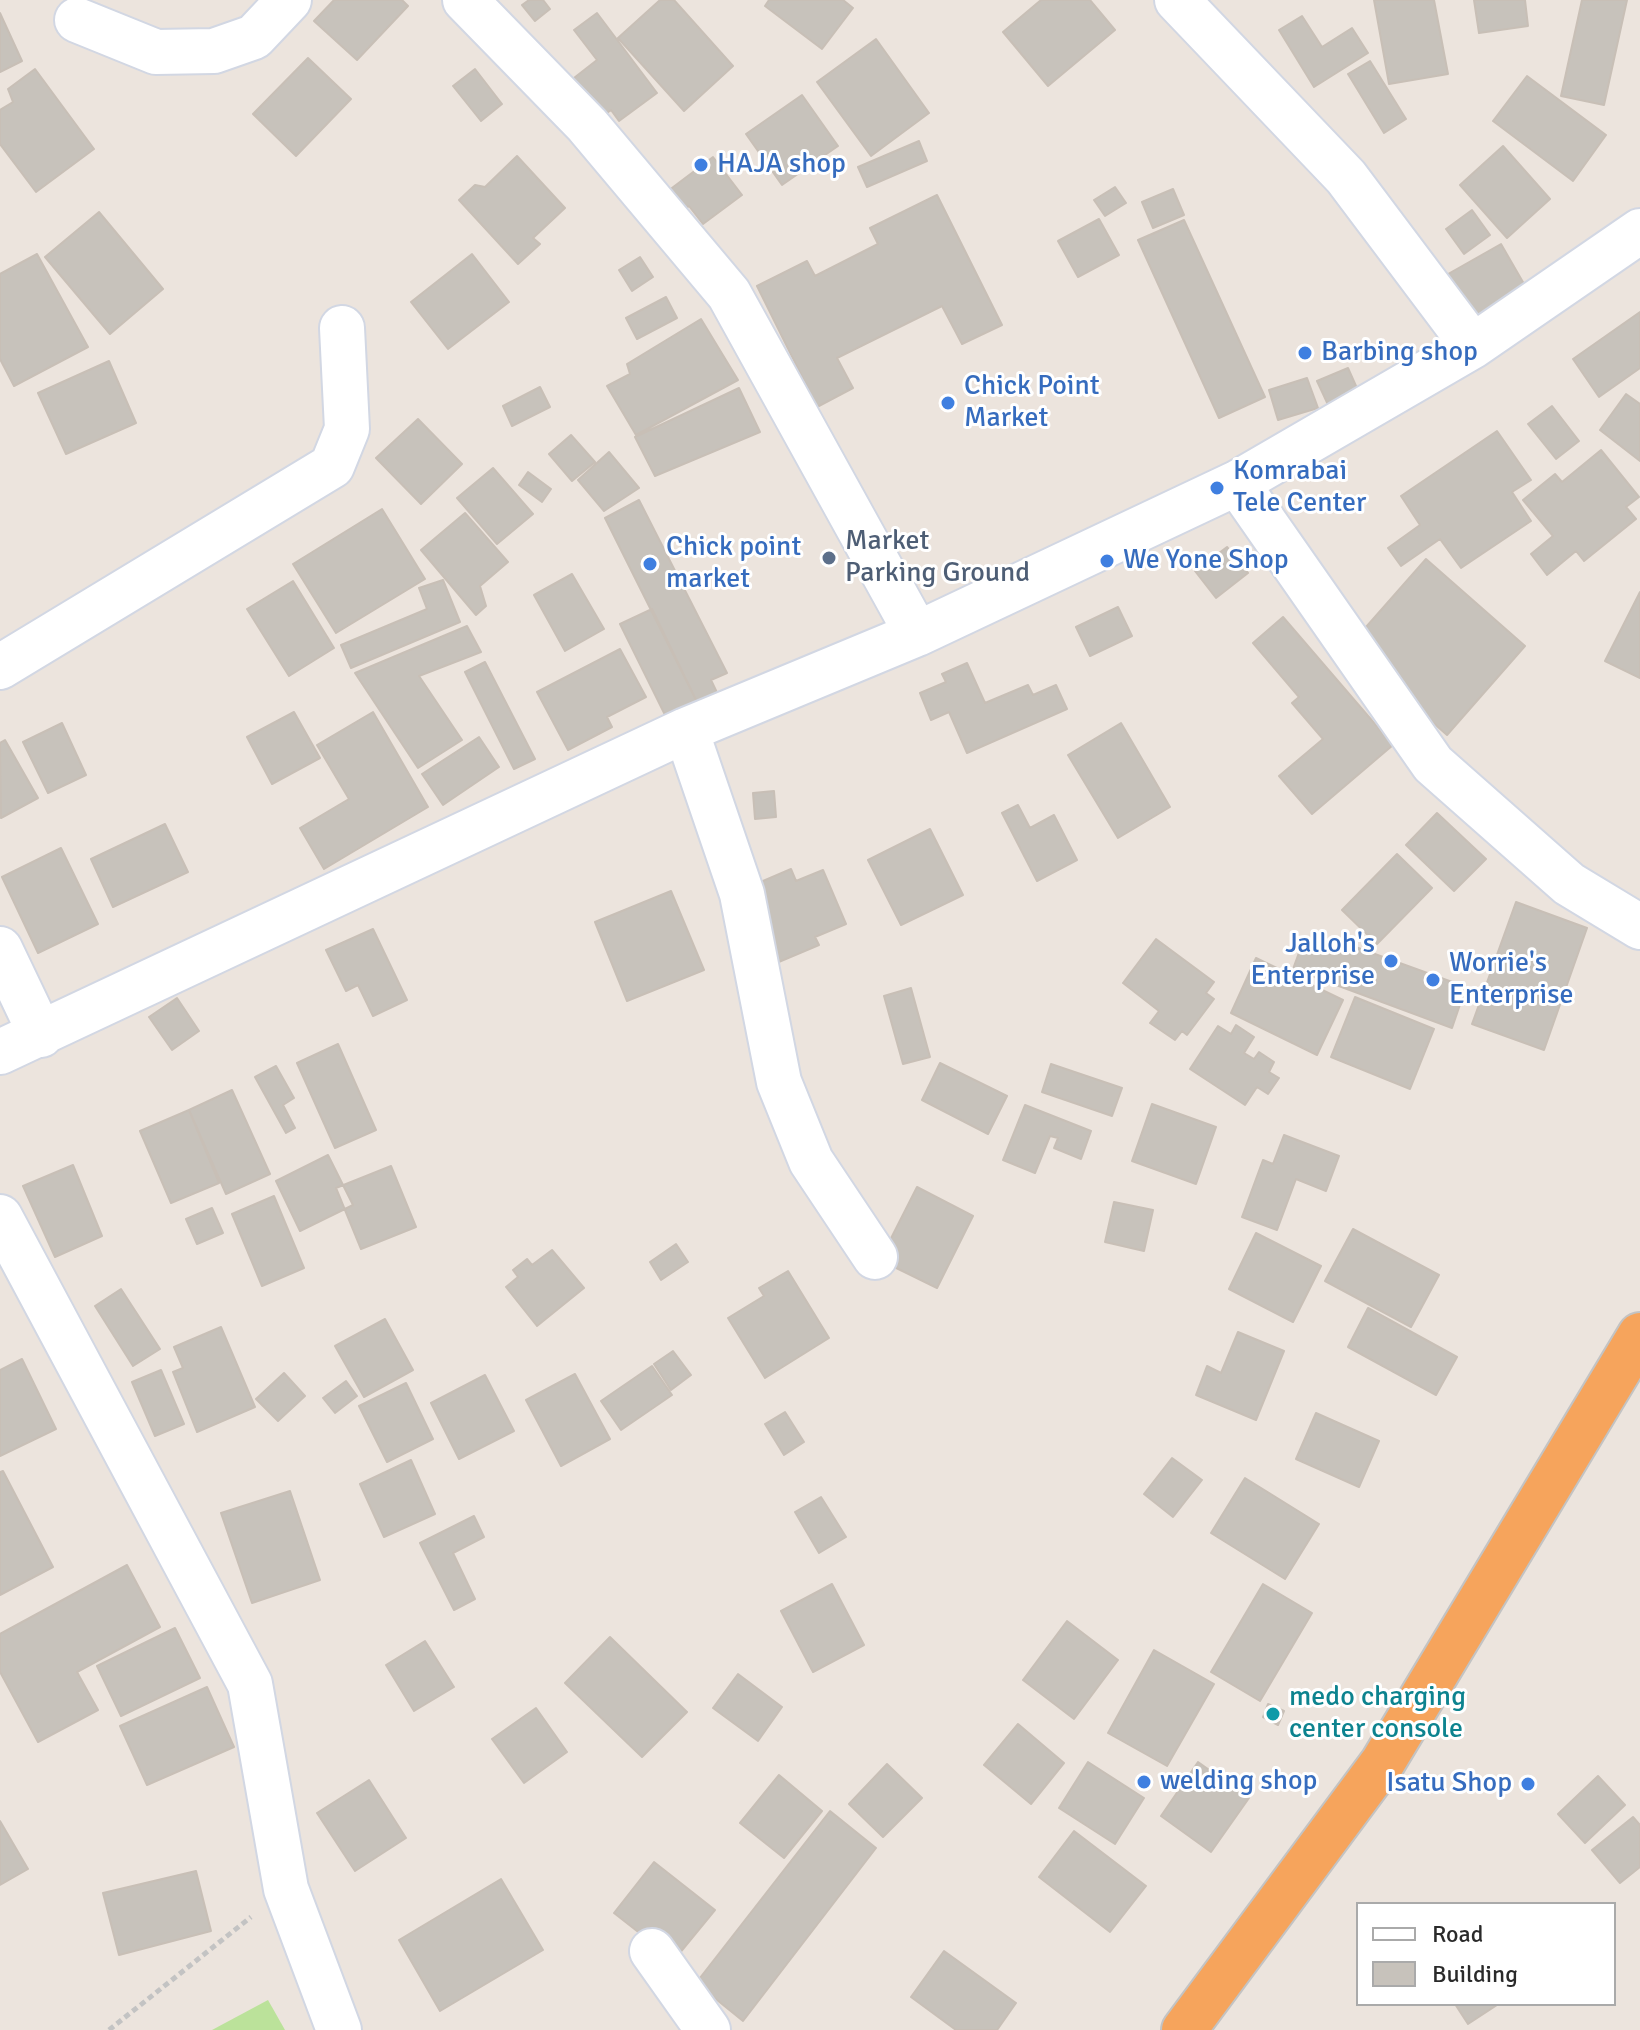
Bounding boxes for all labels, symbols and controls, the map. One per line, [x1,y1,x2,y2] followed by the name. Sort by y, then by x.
[717,148,846,182] place label: HAJA shop
[692,156,710,174] marker: HAJA shop
[1321,336,1478,370] place label: Barbing shop
[1296,344,1314,362] marker: Barbing shop
[964,370,1099,436] place label: Chick Point Market
[939,394,957,412] marker: Chick Point Market
[1233,455,1366,521] place label: Komrabai Tele Center
[1208,479,1226,497] marker: Komrabai Tele Center
[845,525,1030,591] place label: Market Parking Ground
[666,531,801,597] place label: Chick point market
[1123,544,1289,578] place label: We Yone Shop
[820,549,838,567] marker: Market Parking Ground
[1098,552,1116,570] marker: We Yone Shop
[641,555,659,573] marker: Chick point market
[1251,928,1375,994] place label: Jalloh's Enterprise
[1449,947,1573,1013] place label: Worrie's Enterprise
[1382,952,1400,970] marker: Jalloh's Enterprise
[1424,971,1442,989] marker: Worrie's Enterprise
[1289,1681,1466,1747] place label: medo charging center console
[1264,1705,1282,1723] marker: medo charging center console
[1160,1765,1317,1799] place label: welding shop
[1386,1767,1512,1801] place label: Isatu Shop
[1135,1773,1153,1791] marker: welding shop
[1519,1775,1537,1793] marker: Isatu Shop
[1356,1902,1616,2006] legend
[1432,1919,1483,1949] text: Road
[1432,1959,1518,1989] text: Building

